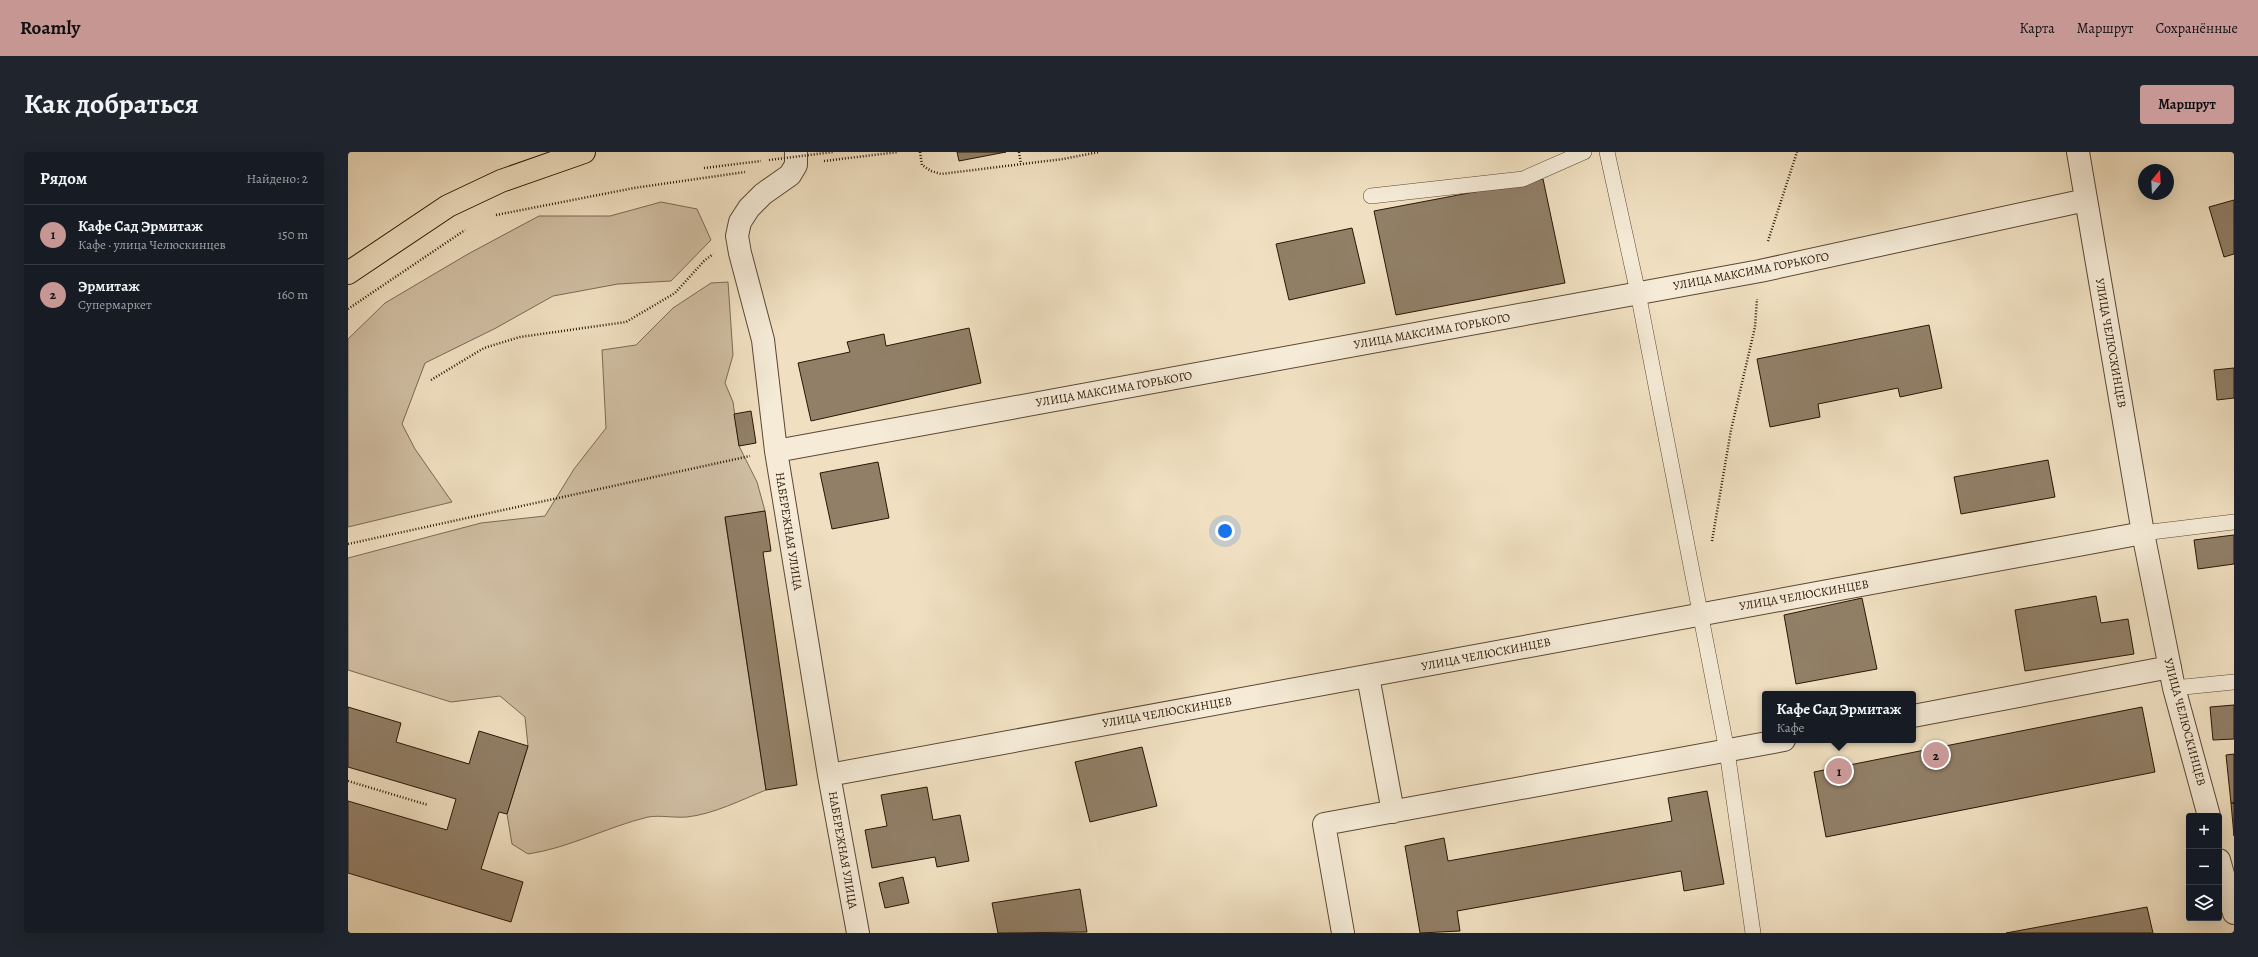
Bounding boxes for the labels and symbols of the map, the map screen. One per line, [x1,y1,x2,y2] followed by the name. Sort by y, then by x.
[2138,164,2174,200] north arrow
[1672,248,1830,294] street label: УЛИЦА МАКСИМА ГОРЬКОГО
[2092,277,2130,409] street label: УЛИЦА ЧЕЛЮСКИНЦЕВ
[1353,309,1511,353] street label: УЛИЦА МАКСИМА ГОРЬКОГО
[1035,367,1193,411] street label: УЛИЦА МАКСИМА ГОРЬКОГО
[772,471,806,592] street label: НАБЕРЕЖНАЯ УЛИЦА
[1215,521,1235,541] your location
[1738,576,1870,614] street label: УЛИЦА ЧЕЛЮСКИНЦЕВ
[1420,634,1552,674] street label: УЛИЦА ЧЕЛЮСКИНЦЕВ
[2160,656,2210,788] street label: УЛИЦА ЧЕЛЮСКИНЦЕВ
[1101,693,1233,731] street label: УЛИЦА ЧЕЛЮСКИНЦЕВ
[1923,740,1949,770] pin: 2
[1826,756,1852,786] pin: 1
[825,790,861,911] street label: НАБЕРЕЖНАЯ УЛИЦА

